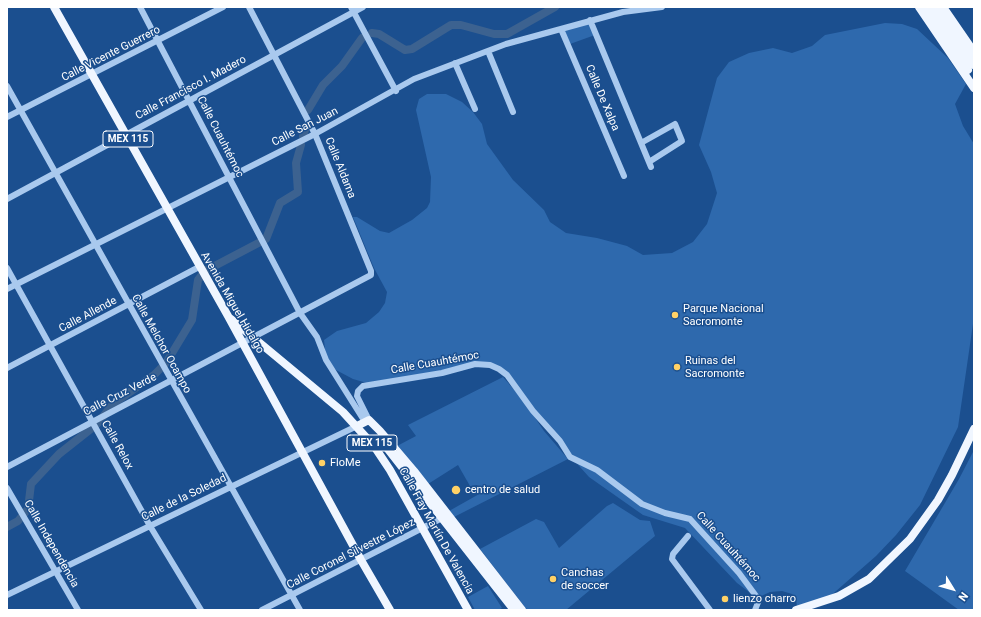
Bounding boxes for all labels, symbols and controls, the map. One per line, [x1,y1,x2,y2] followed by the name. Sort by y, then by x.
[59,23,163,85] street label: Calle Vicente Guerrero
[133,53,249,123] street label: Calle Francisco I. Madero
[582,63,622,133] street label: Calle De Xalpa
[194,94,246,180] street label: Calle Cuauhtémoc
[270,105,340,149] street label: Calle San Juan
[103,131,153,147] road number: MEX 115
[322,136,358,200] street label: Calle Aldama
[197,250,267,356] street label: Avenida Miguel Hidalgo
[128,292,194,396] street label: Calle Melchor Ocampo
[57,294,119,336] street label: Calle Allende
[683,302,764,328] place label: Parque Nacional Sacromonte
[670,310,680,320] marker: Parque Nacional Sacromonte
[390,349,480,377] street label: Calle Cuauhtémoc
[685,354,745,380] place label: Ruinas del Sacromonte
[672,362,682,372] marker: Ruinas del Sacromonte
[81,371,159,419] street label: Calle Cruz Verde
[98,418,136,472] street label: Calle Relox
[347,435,397,451] road number: MEX 115
[330,456,360,470] place label: FloMe
[317,458,327,468] marker: FloMe
[396,465,476,597] street label: Calle Fray Martín De Valencia
[139,472,229,524] street label: Calle de la Soledad
[465,483,540,497] place label: centro de salud
[450,484,462,496] marker: centro de salud
[21,498,81,590] street label: Calle Independencia
[693,509,763,585] street label: Calle Cuauhtémoc
[285,516,417,592] street label: Calle Coronel Silvestre López
[561,566,609,592] place label: Canchas de soccer
[933,569,973,609] north arrow
[548,574,558,584] marker: Canchas de soccer
[955,590,971,604] text: N
[733,592,796,606] place label: lienzo charro
[720,594,730,604] marker: lienzo charro

